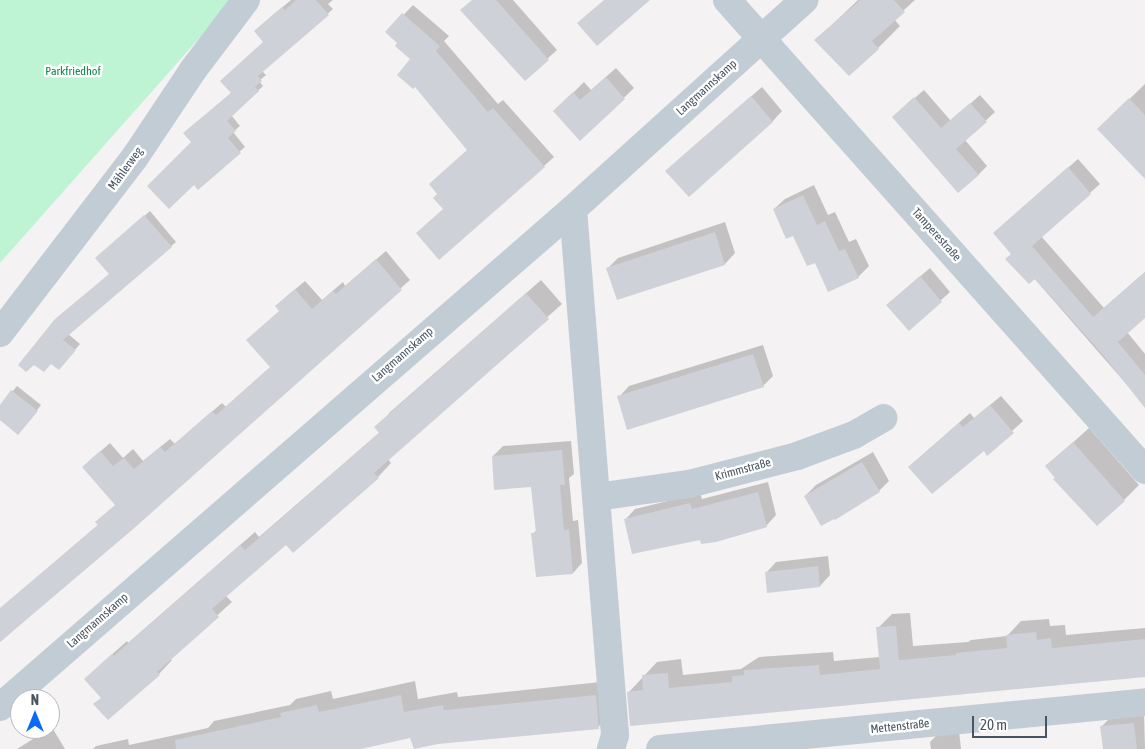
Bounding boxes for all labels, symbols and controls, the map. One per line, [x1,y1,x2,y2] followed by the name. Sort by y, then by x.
[674,57,740,119] street label: Langmannskamp
[45,65,101,79] park label: Parkfriedhof
[106,145,146,193] street label: Mählerweg
[908,205,964,265] street label: Tamperestraße
[369,324,437,386] street label: Langmannskamp
[714,456,772,484] street label: Krimmstraße
[64,590,132,652] street label: Langmannskamp
[10,689,60,739] north arrow
[31,692,39,708] text: N
[975,706,1050,738] scale bar
[980,716,1007,733] text: 20 m
[870,717,930,737] street label: Mettenstraße

